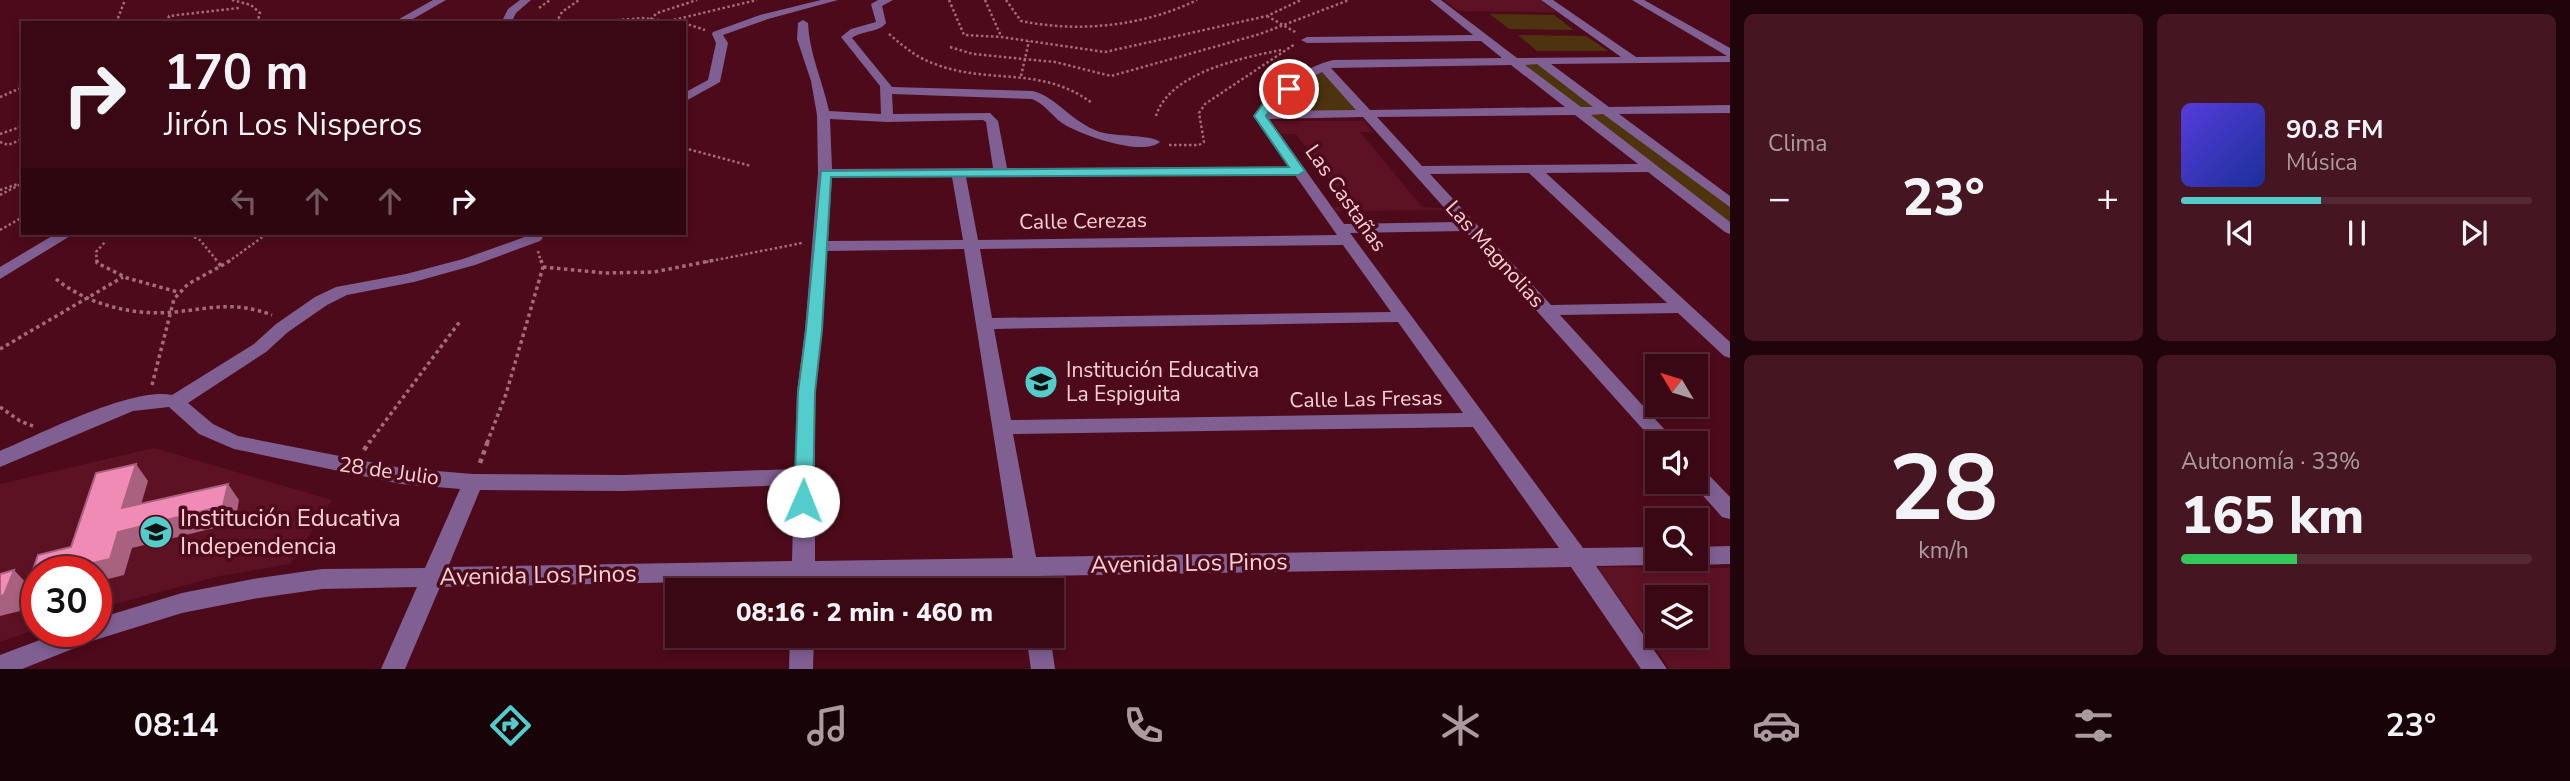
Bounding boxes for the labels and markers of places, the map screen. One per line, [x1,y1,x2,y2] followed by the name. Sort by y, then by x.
[1259,59,1319,119] pin
[1066,356,1259,408] place label: Institución Educativa La Espiguita
[1022,363,1060,401] school or university icon: Institución Educativa La Espiguita
[180,502,401,562] place label: Institución Educativa Independencia
[137,513,175,551] school or university icon: Institución Educativa Independencia

